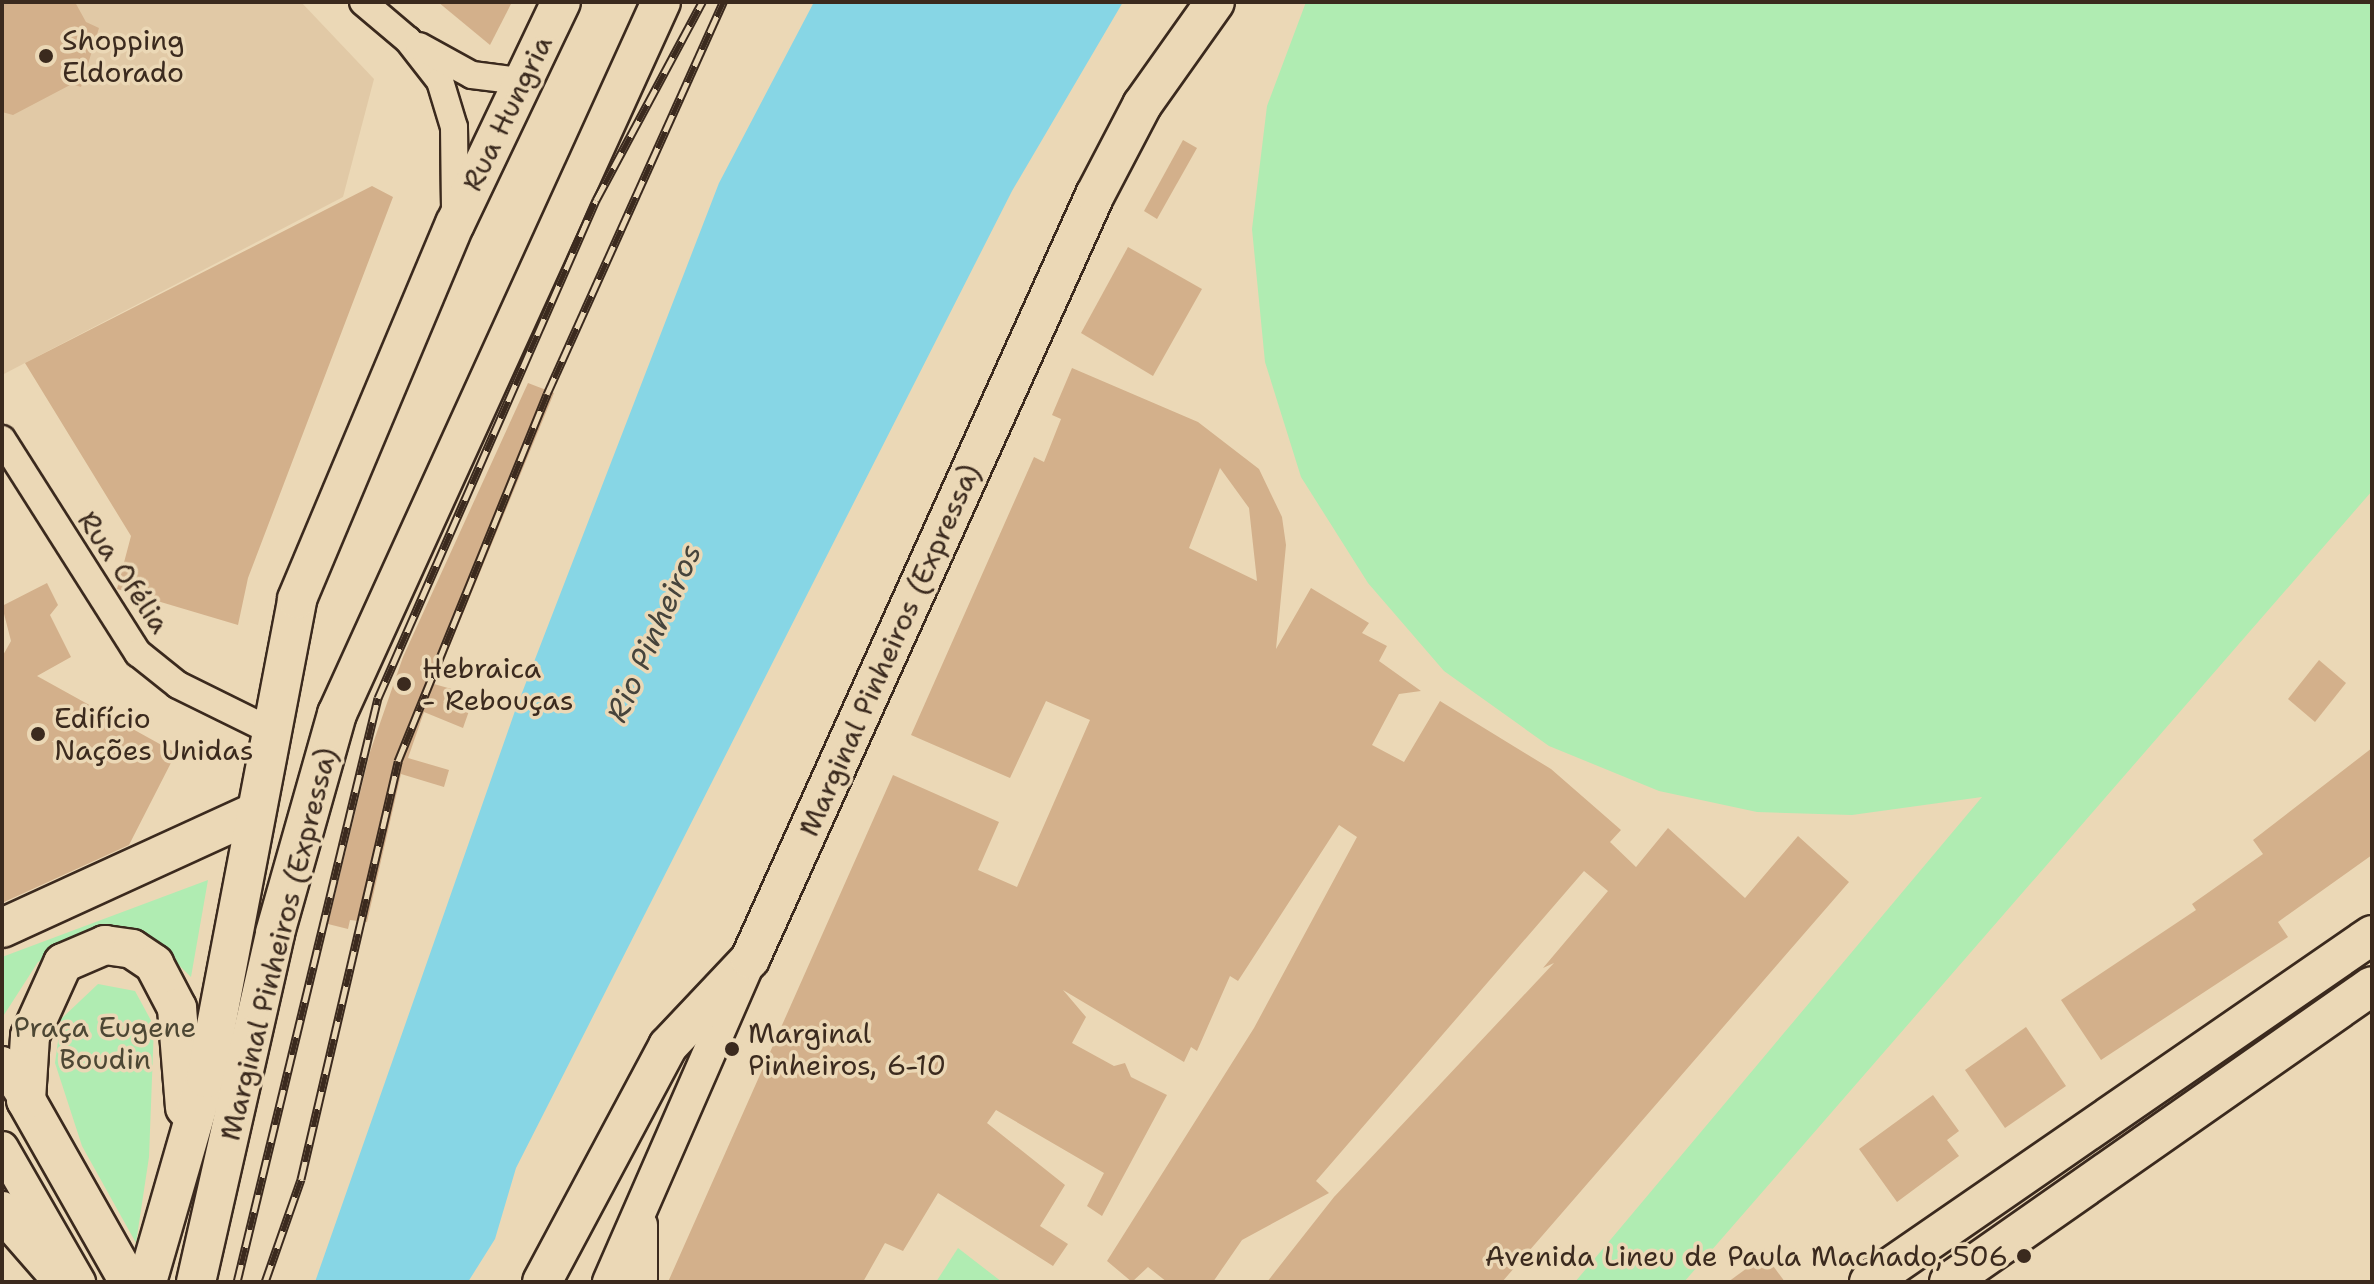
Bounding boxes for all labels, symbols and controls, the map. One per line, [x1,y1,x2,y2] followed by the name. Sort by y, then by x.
[62,23,184,89] place label: Shopping Eldorado
[455,30,559,196] street label: Rua Hungria
[37,47,55,65] marker: Shopping Eldorado
[791,459,987,841] street label: Marginal Pinheiros (Expressa)
[71,505,177,639] street label: Rua Ofélia
[599,538,709,728] water label: Rio Pinheiros
[422,651,574,717] place label: Hebraica - Rebouças
[393,673,415,695] marker: Hebraica - Rebouças
[54,701,254,767] place label: Edifício Nações Unidas
[29,725,47,743] marker: Edifício Nações Unidas
[213,744,343,1144] street label: Marginal Pinheiros (Expressa)
[14,1010,196,1076] park label: Praça Eugene Boudin
[748,1016,946,1082] place label: Marginal Pinheiros, 6-10
[723,1040,741,1058] marker: Marginal Pinheiros, 6-10
[1485,1239,2008,1273] place label: Avenida Lineu de Paula Machado, 506
[2015,1247,2033,1265] marker: Avenida Lineu de Paula Machado, 506

